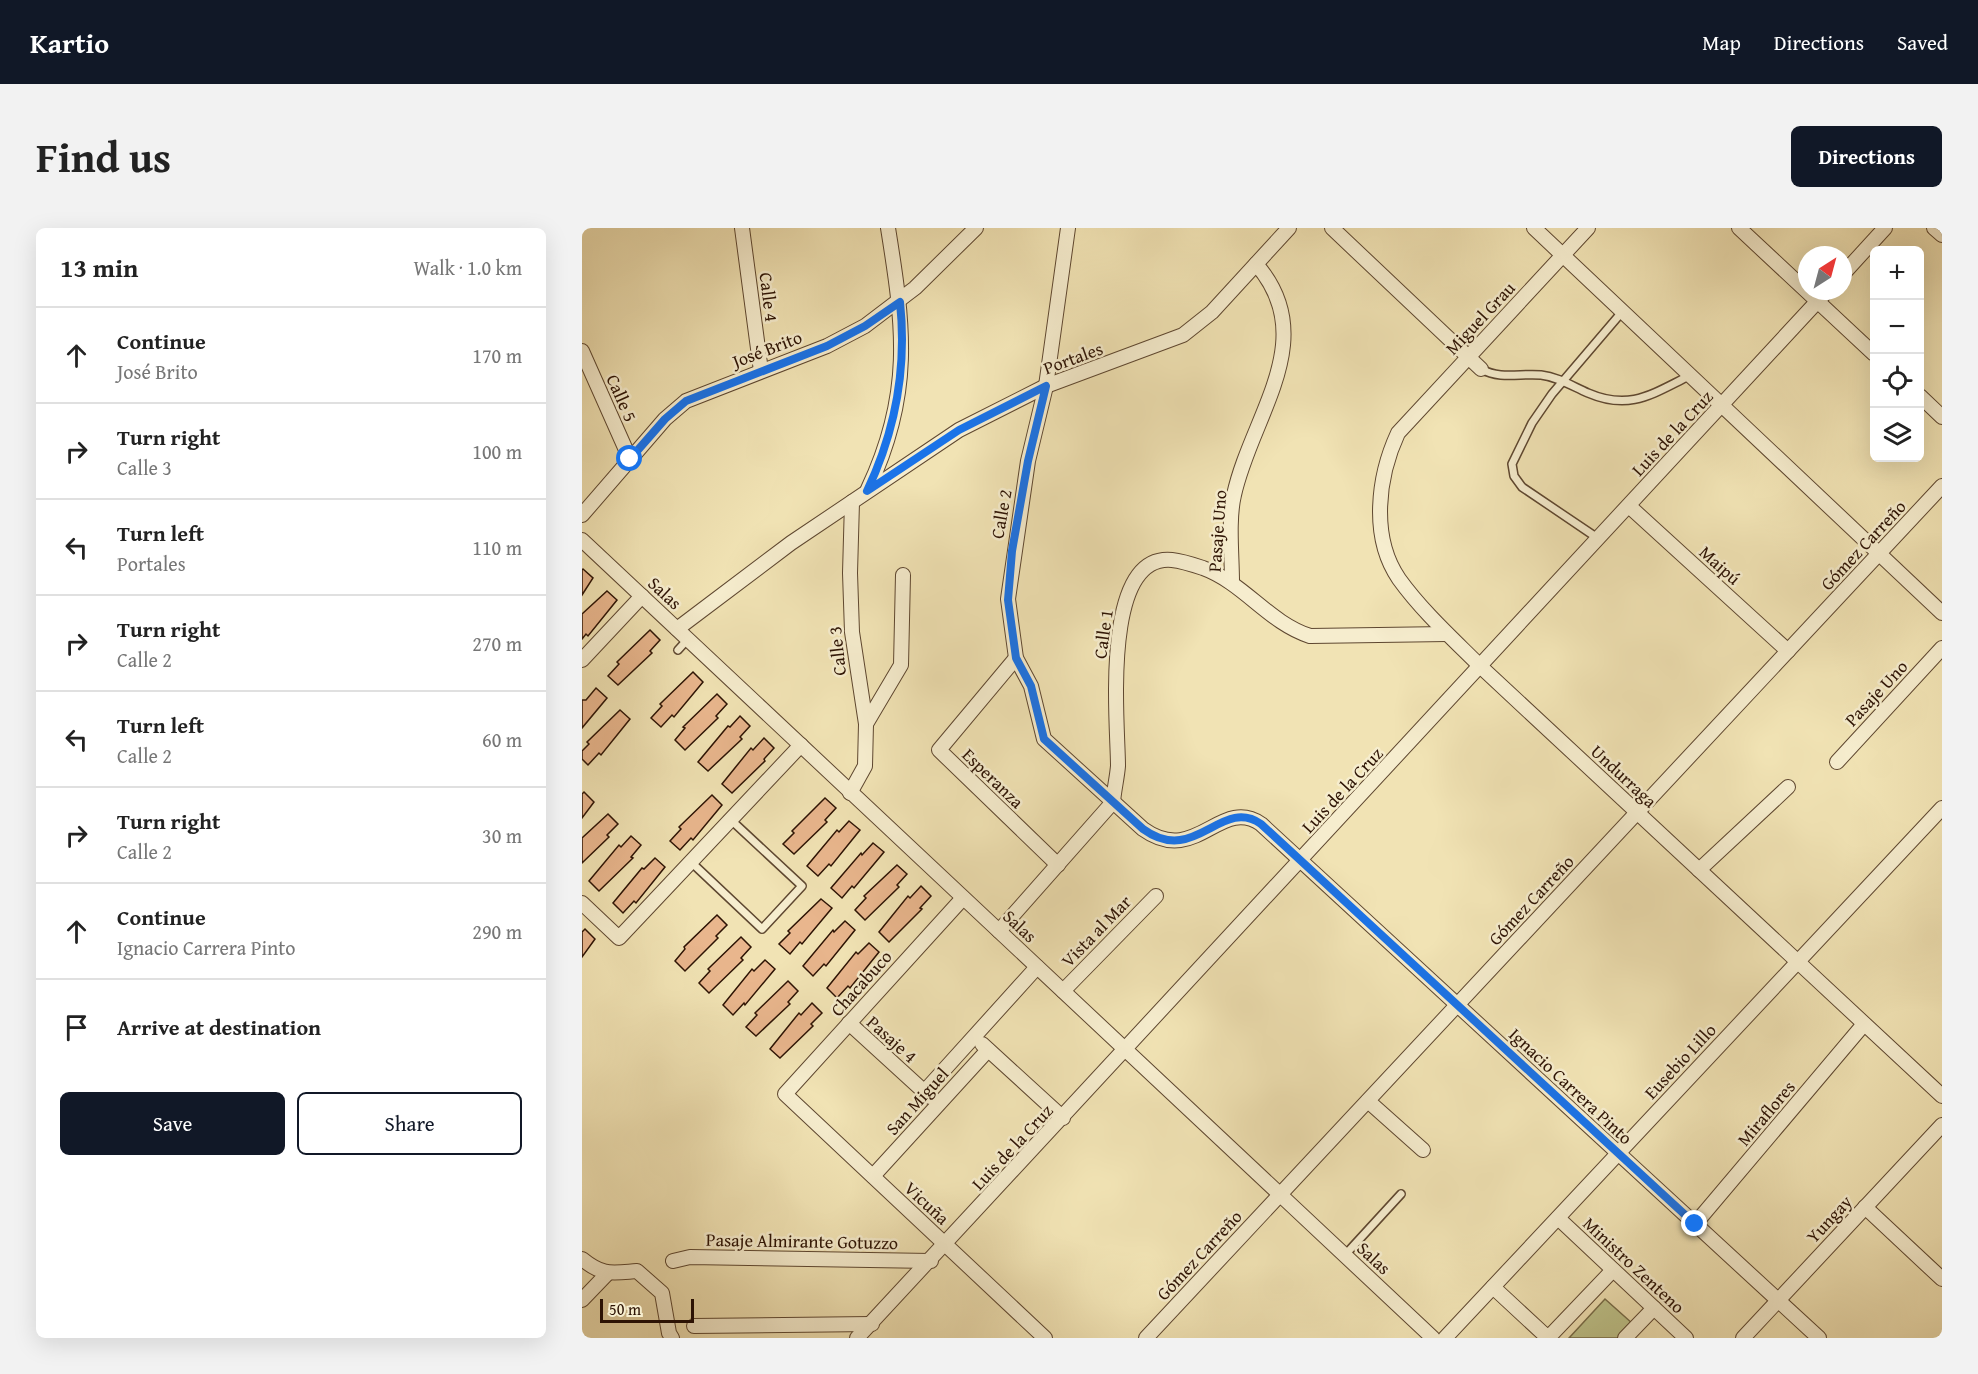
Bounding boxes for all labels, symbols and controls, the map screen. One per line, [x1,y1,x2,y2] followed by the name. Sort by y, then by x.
[30,22,109,63] text: Kartio
[1702,27,1741,58] text: Map
[1774,27,1864,58] text: Directions
[1897,27,1948,58] text: Saved
[36,126,171,187] text: Find us
[1791,126,1942,187] button: Directions
[1798,246,1852,300] north arrow
[1870,246,1924,462] map controls
[1870,246,1924,300] button: +
[60,248,138,287] text: 13 min
[413,253,522,282] text: Walk · 1.0 km
[753,271,785,323] street label: Calle 4
[1439,275,1521,361] street label: Miguel Grau
[1870,300,1924,354] button: −
[726,323,806,375] street label: José Brito
[117,325,206,357] text: Continue
[1039,335,1107,381] street label: Portales
[60,339,93,372] icon: ahead
[472,341,522,370] text: 170 m
[1870,354,1924,408] button: locate
[117,357,198,386] text: José Brito
[600,370,644,426] street label: Calle 5
[1625,384,1719,482] street label: Luis de la Cruz
[1870,408,1924,462] button: layers
[117,421,220,453] text: Turn right
[60,435,93,468] icon: right
[472,437,522,466] text: 100 m
[616,445,642,471] route start
[117,453,172,482] text: Calle 3
[983,487,1019,541] street label: Calle 2
[1201,489,1233,573] street label: Pasaje Uno
[1814,494,1912,596] street label: Gómez Carreño
[117,517,204,549] text: Turn left
[60,531,93,564] icon: left
[472,533,522,562] text: 110 m
[1693,539,1747,591] street label: Maipú
[117,549,186,578] text: Portales
[642,570,688,616] street label: Salas
[1086,608,1120,660] street label: Calle 1
[117,613,220,645] text: Turn right
[821,625,853,677] street label: Calle 3
[60,627,93,660] icon: right
[472,629,522,658] text: 270 m
[117,645,172,674] text: Calle 2
[1838,654,1914,732] street label: Pasaje Uno
[117,709,204,741] text: Turn left
[60,723,93,756] icon: left
[482,725,522,754] text: 60 m
[1585,738,1664,814] street label: Undurraga
[117,741,172,770] text: Calle 2
[1295,741,1389,839] street label: Luis de la Cruz
[956,742,1030,815] street label: Esperanza
[117,805,220,837] text: Turn right
[60,819,93,852] icon: right
[482,821,522,850] text: 30 m
[117,837,172,866] text: Calle 2
[1482,849,1580,951] street label: Gómez Carreño
[1055,888,1138,973] street label: Vista al Mar
[117,901,206,933] text: Continue
[997,903,1043,949] street label: Salas
[60,915,93,948] icon: ahead
[472,917,522,946] text: 290 m
[117,933,296,962] text: Ignacio Carrera Pinto
[824,944,898,1022] street label: Chacabuco
[861,1009,923,1069] street label: Pasaje 4
[60,1011,93,1044] icon: arrive
[117,1011,321,1043] text: Arrive at destination
[1638,1017,1722,1105] street label: Eusebio Lillo
[1503,1021,1639,1151] street label: Ignacio Carrera Pinto
[879,1061,955,1141] street label: San Miguel
[1730,1074,1802,1152] street label: Miraflores
[60,1092,285,1155] button: Save
[297,1092,522,1155] button: Share
[965,1098,1059,1196] street label: Luis de la Cruz
[898,1175,956,1231] street label: Vicuña
[1800,1189,1858,1249] street label: Yungay
[1150,1204,1248,1306] street label: Gómez Carreño
[1577,1210,1691,1320] street label: Ministro Zenteno
[1681,1210,1707,1236] route end
[706,1226,898,1256] street label: Pasaje Almirante Gotuzzo
[1351,1235,1397,1281] street label: Salas
[600,1296,694,1324] scale bar
[609,1297,641,1321] text: 50 m

